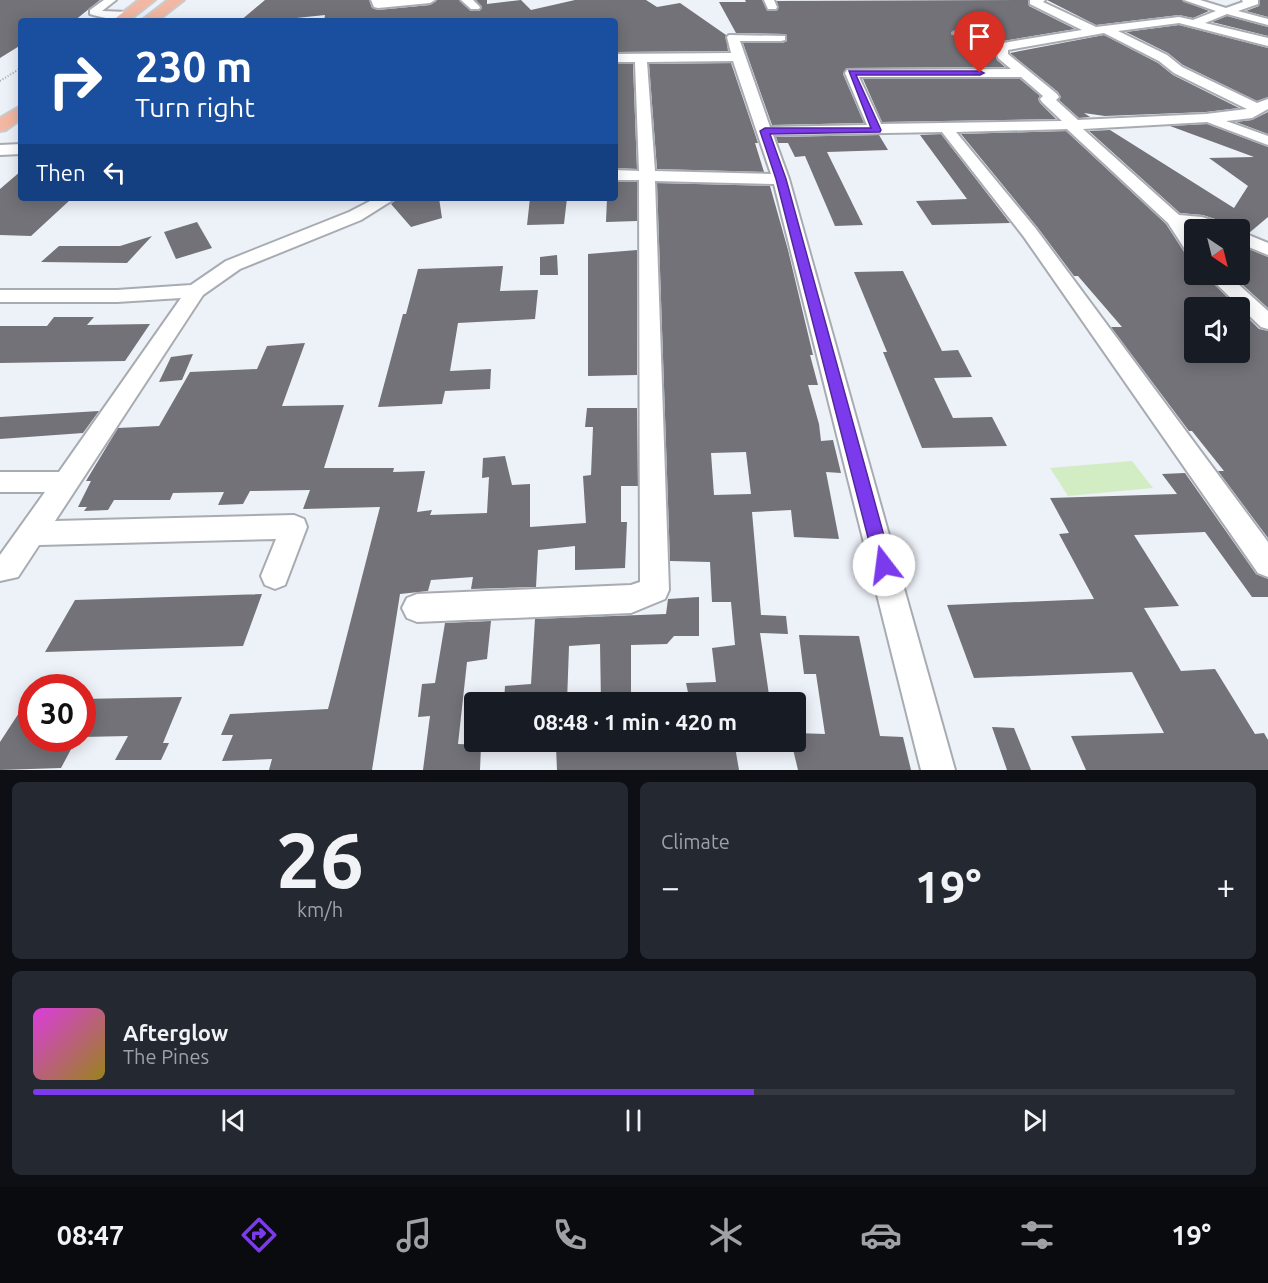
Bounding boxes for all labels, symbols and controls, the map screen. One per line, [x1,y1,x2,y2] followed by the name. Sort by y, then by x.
[954,11,1005,73] pin
[963,20,996,53] icon: arrive
[36,42,114,120] icon: right
[135,43,252,90] text: 230 m
[135,92,255,122] text: Turn right
[98,156,131,189] icon: left
[36,160,86,185] text: Then
[1184,219,1250,285] north arrow
[1184,219,1250,363] map controls
[1184,297,1250,363] button: sound
[852,533,916,597] position arrow
[18,674,96,752] speed limit sign: 30
[533,709,737,734] text: 08:48 · 1 min · 420 m
[276,815,364,903] text: 26
[661,830,730,853] text: Climate
[915,861,981,912] text: 19°
[661,868,680,905] text: −
[1216,868,1235,905] text: +
[297,898,343,921] text: km/h
[123,1020,228,1045] text: Afterglow
[123,1045,209,1068] text: The Pines
[217,1104,250,1137] icon: previous
[617,1104,650,1137] icon: pause
[1018,1104,1051,1137] icon: next
[238,1214,280,1256] icon: directions
[393,1214,435,1256] icon: music
[549,1214,591,1256] icon: phone
[705,1214,747,1256] icon: climate
[860,1214,902,1256] icon: car
[1016,1214,1058,1256] icon: filters
[57,1220,124,1250] text: 08:47
[1171,1220,1211,1250] text: 19°

